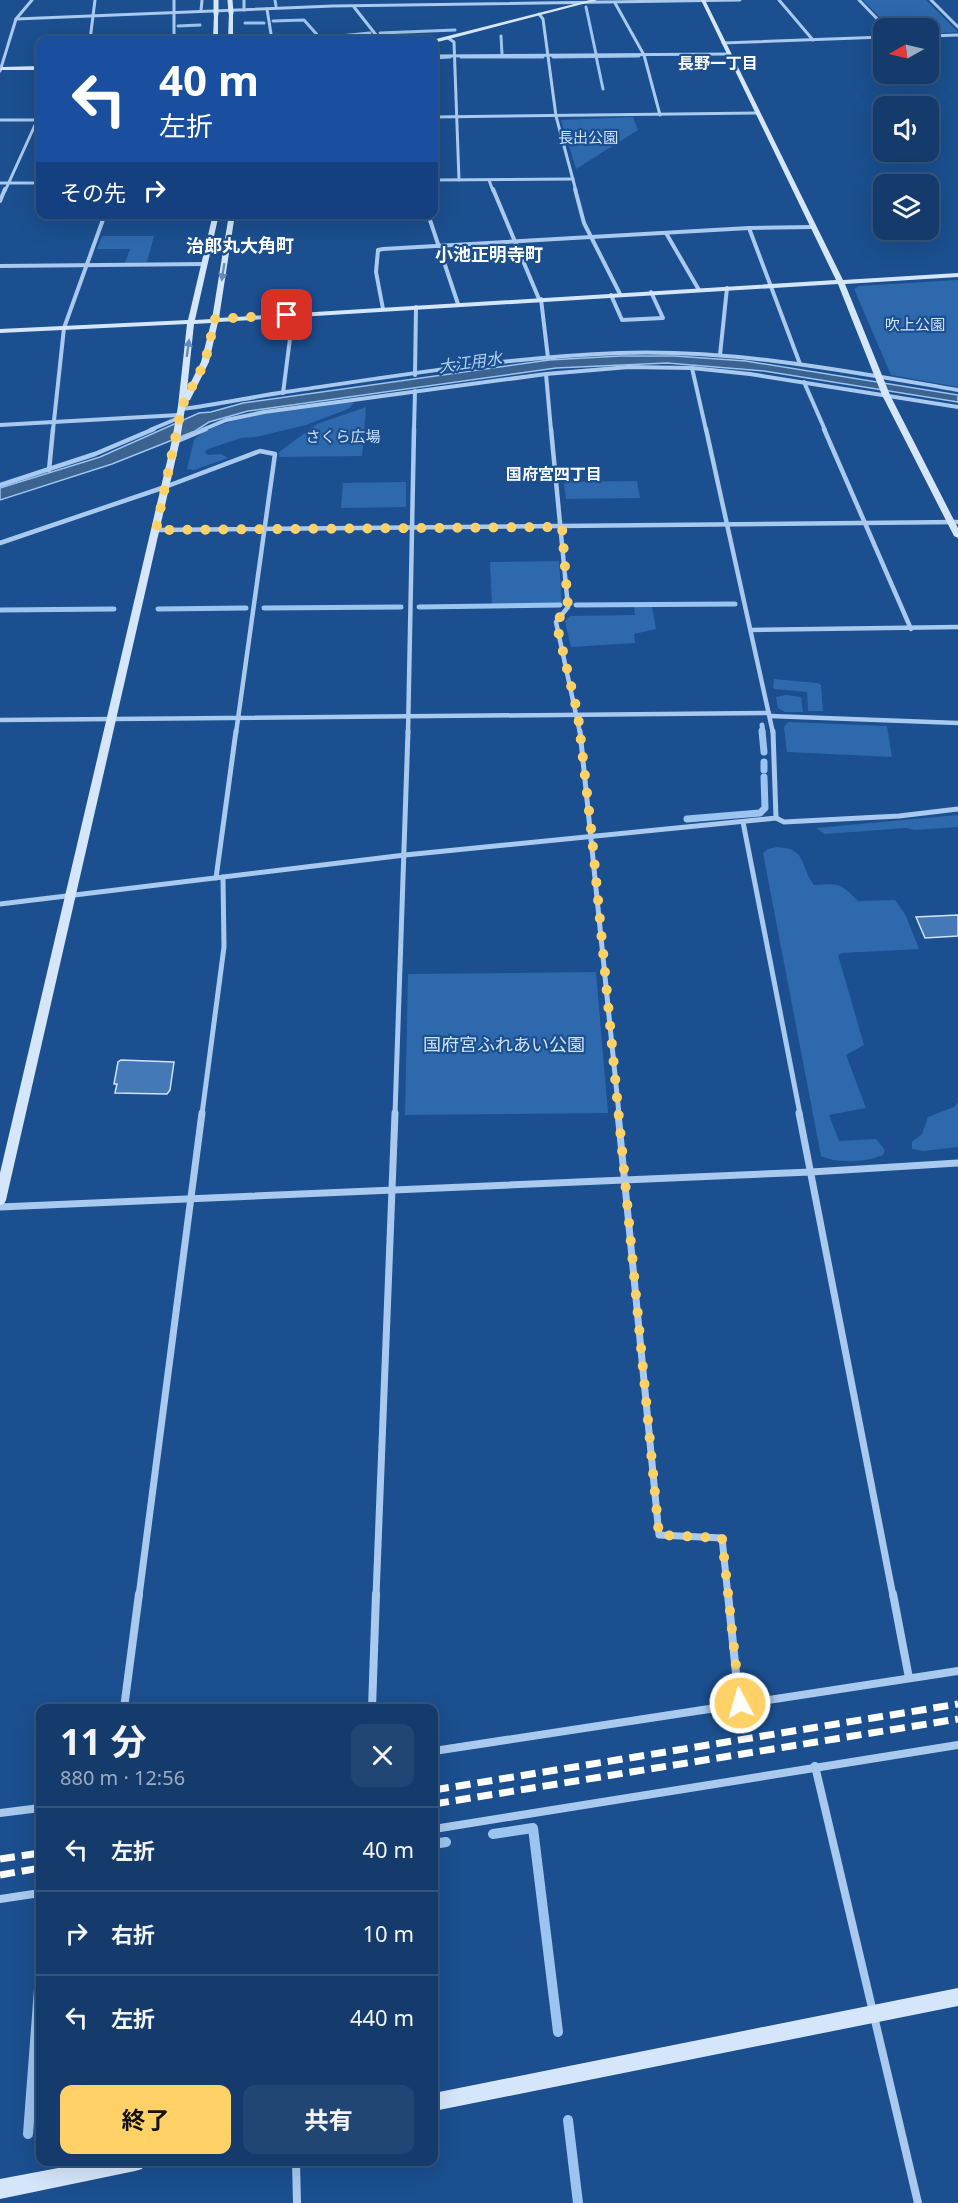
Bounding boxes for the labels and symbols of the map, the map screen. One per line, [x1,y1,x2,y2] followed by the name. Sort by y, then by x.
[873,18,939,84] north arrow
[678,52,758,74] district label: 長野一丁目
[558,127,618,147] park label: 長出公園
[186,233,294,257] district label: 治郎丸大角町
[435,242,543,266] district label: 小池正明寺町
[218,263,227,282] one-way arrow
[261,289,312,340] pin
[885,314,945,334] park label: 吹上公園
[183,339,192,358] one-way arrow
[437,346,505,377] water label: 大江用水
[305,426,381,446] park label: さくら広場
[506,463,602,485] district label: 国府宮四丁目
[423,1032,585,1056] park label: 国府宮ふれあい公園
[708,1671,772,1735] position arrow

